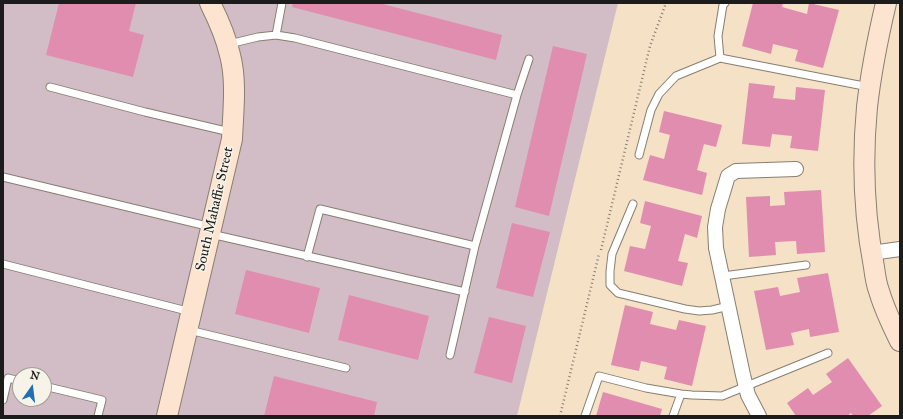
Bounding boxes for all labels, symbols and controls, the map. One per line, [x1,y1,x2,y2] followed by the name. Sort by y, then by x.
[193,145,237,273] street label: South Mahaffie Street
[12,367,52,407] north arrow
[29,368,41,383] text: N

